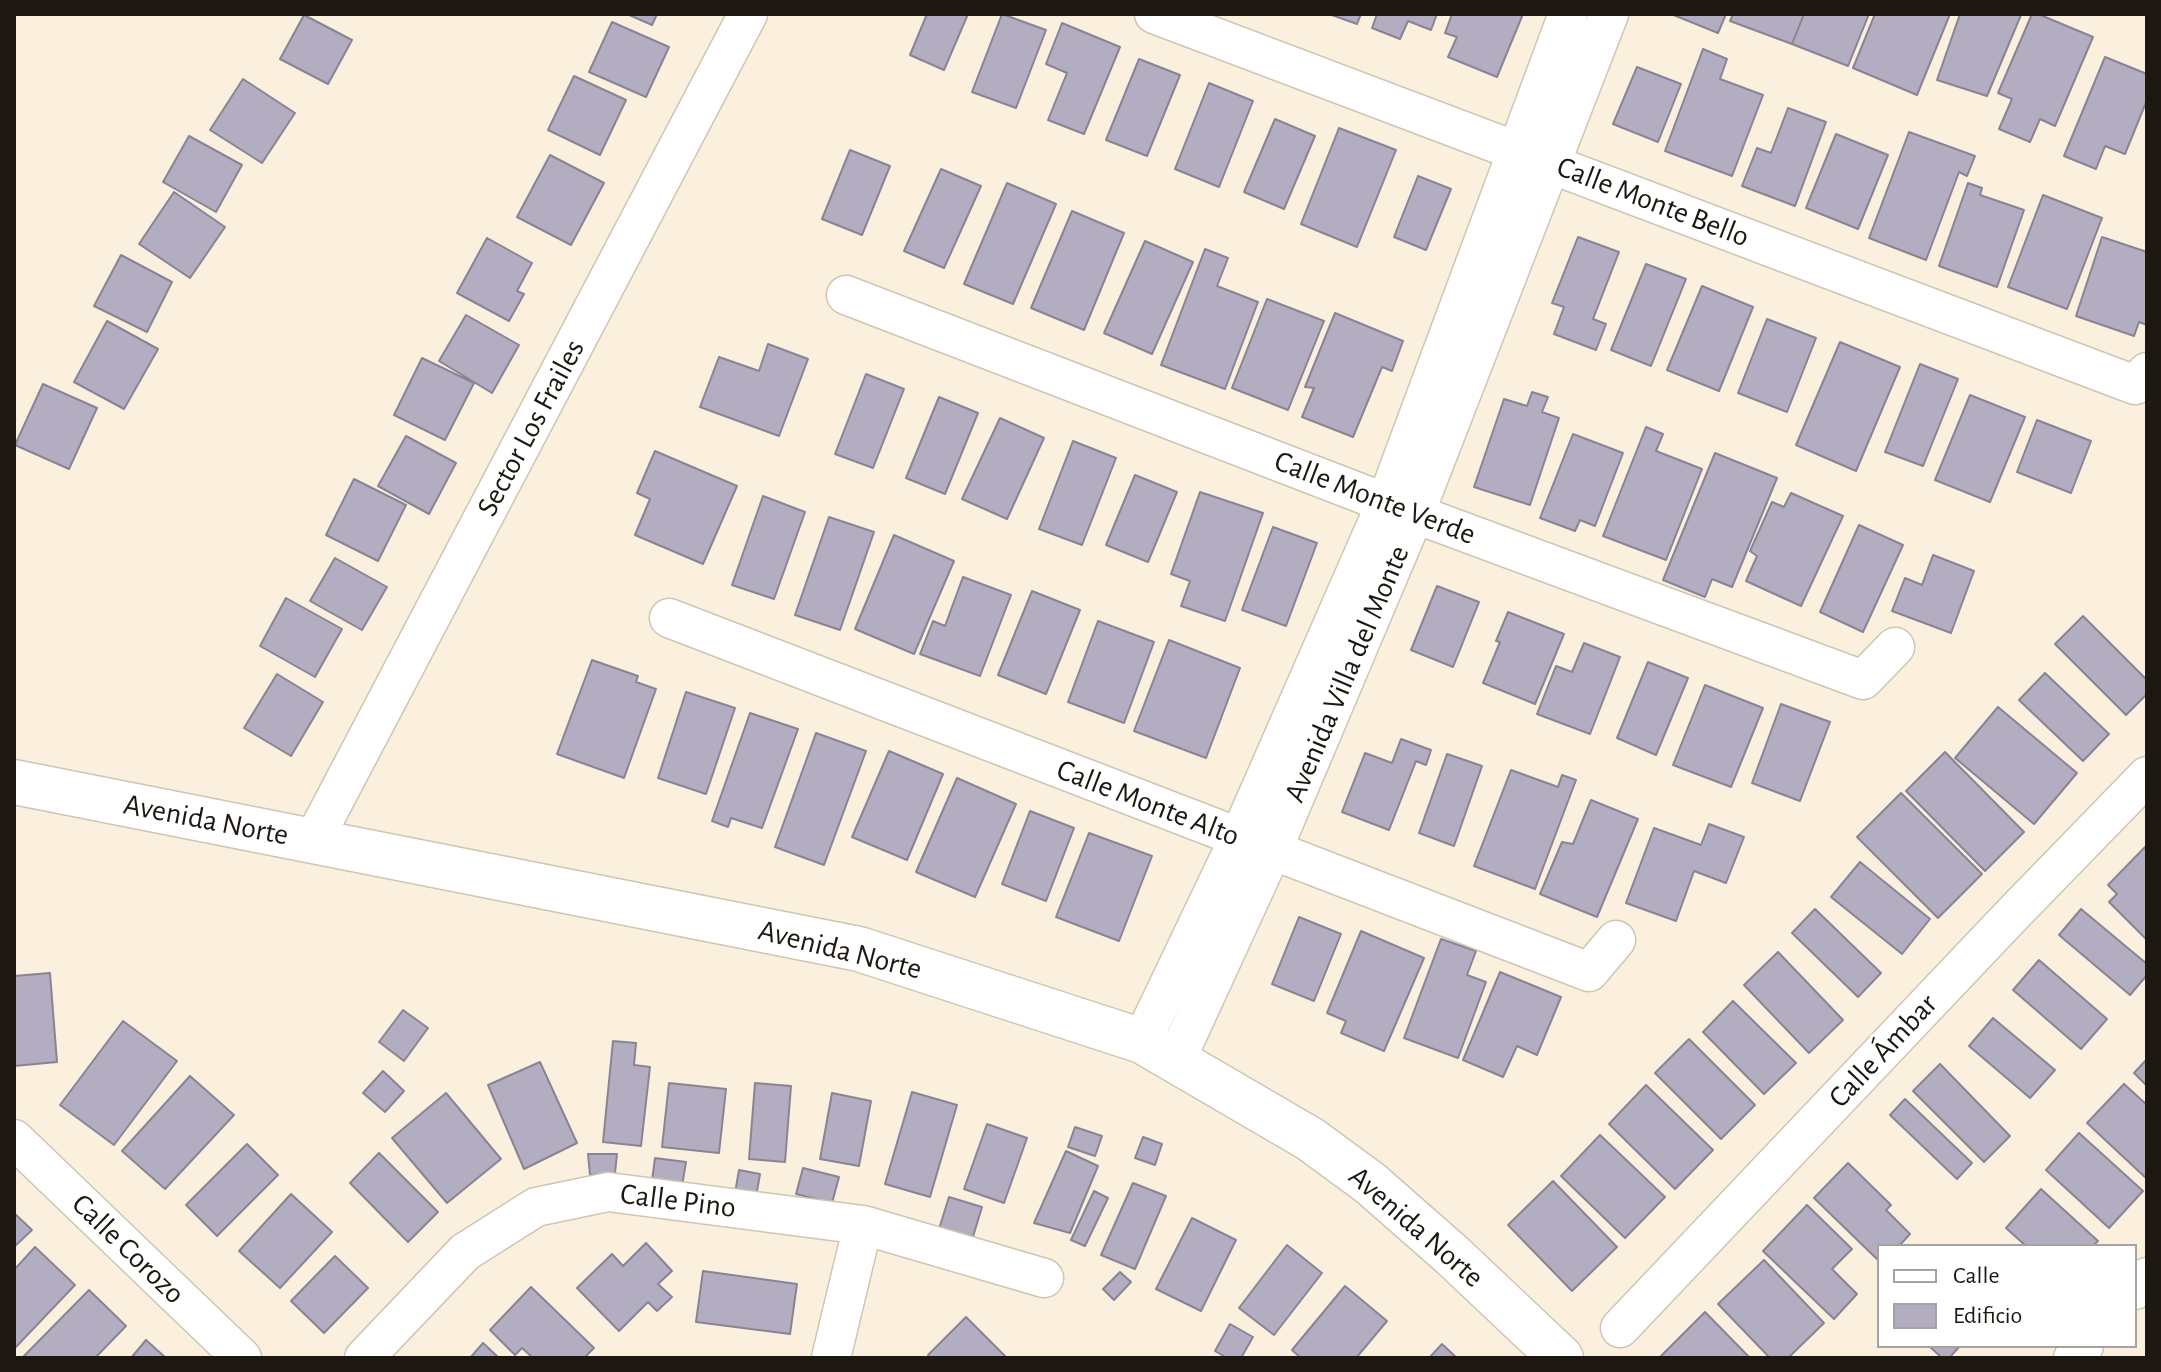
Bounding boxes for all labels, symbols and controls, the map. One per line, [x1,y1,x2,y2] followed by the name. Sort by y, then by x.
[1552,149,1754,255] street label: Calle Monte Bello
[469,334,593,522] street label: Sector Los Frailes
[1269,443,1481,553] street label: Calle Monte Verde
[1277,540,1417,808] street label: Avenida Villa del Monte
[1052,752,1244,854] street label: Calle Monte Alto
[121,786,291,854] street label: Avenida Norte
[755,912,925,988] street label: Avenida Norte
[1821,987,1945,1115] street label: Calle Ámbar
[1341,1159,1491,1295] street label: Avenida Norte
[618,1176,738,1226] street label: Calle Pino
[64,1186,192,1312] street label: Calle Corozo
[1877,1244,2137,1348] legend
[1953,1264,2000,1288] text: Calle
[1953,1304,2022,1328] text: Edificio

